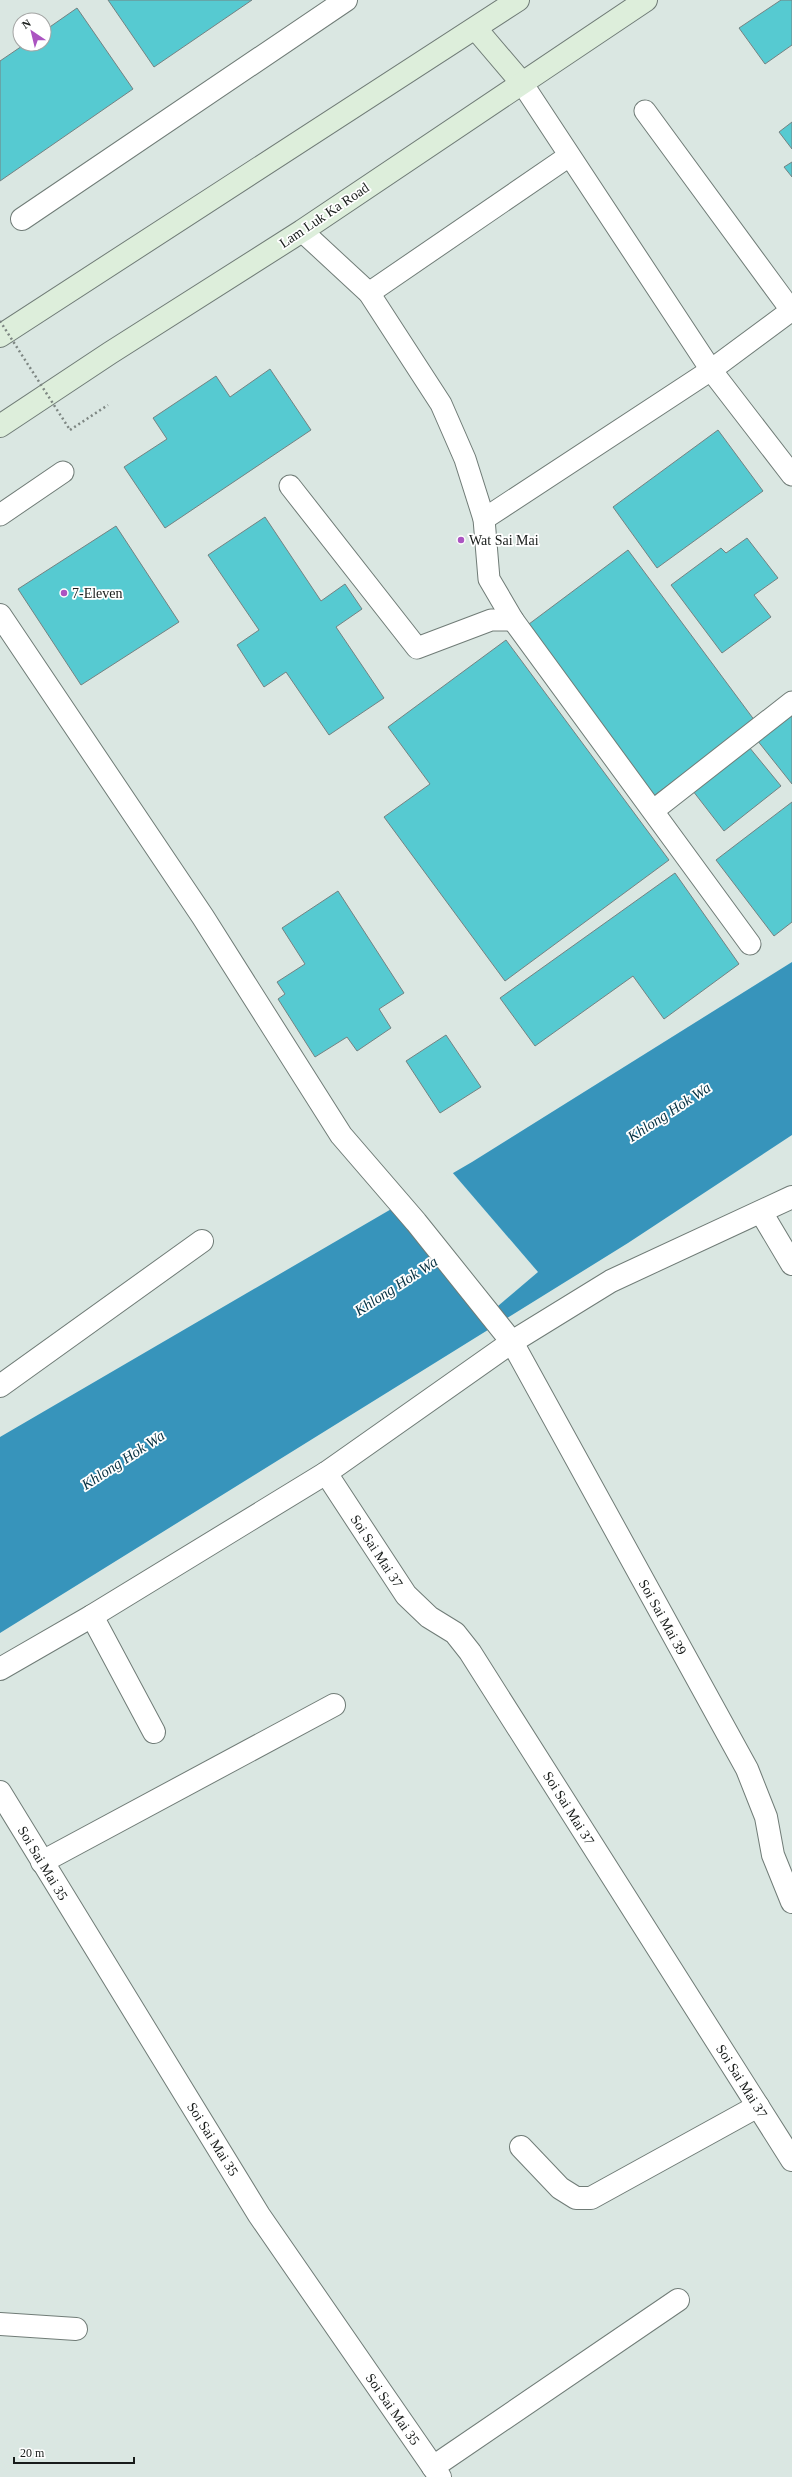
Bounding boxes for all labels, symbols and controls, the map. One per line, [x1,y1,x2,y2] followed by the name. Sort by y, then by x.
[12,12,52,52] north arrow
[20,17,33,31] text: N
[277,180,372,251] street label: Lam Luk Ka Road
[469,533,539,548] place label: Wat Sai Mai
[456,535,466,545] marker: Wat Sai Mai
[72,586,123,601] place label: 7-Eleven
[59,588,69,598] marker: 7-Eleven
[624,1079,713,1145] water label: Khlong Hok Wa
[351,1253,440,1319] water label: Khlong Hok Wa
[78,1427,167,1493] water label: Khlong Hok Wa
[348,1512,406,1590] street label: Soi Sai Mai 37
[636,1577,689,1657] street label: Soi Sai Mai 39
[540,1769,597,1848] street label: Soi Sai Mai 37
[15,1824,71,1903] street label: Soi Sai Mai 35
[713,2042,770,2121] street label: Soi Sai Mai 37
[184,2100,241,2179] street label: Soi Sai Mai 35
[362,2371,423,2448] street label: Soi Sai Mai 35
[14,2439,134,2465] scale bar
[20,2446,45,2460] text: 20 m

